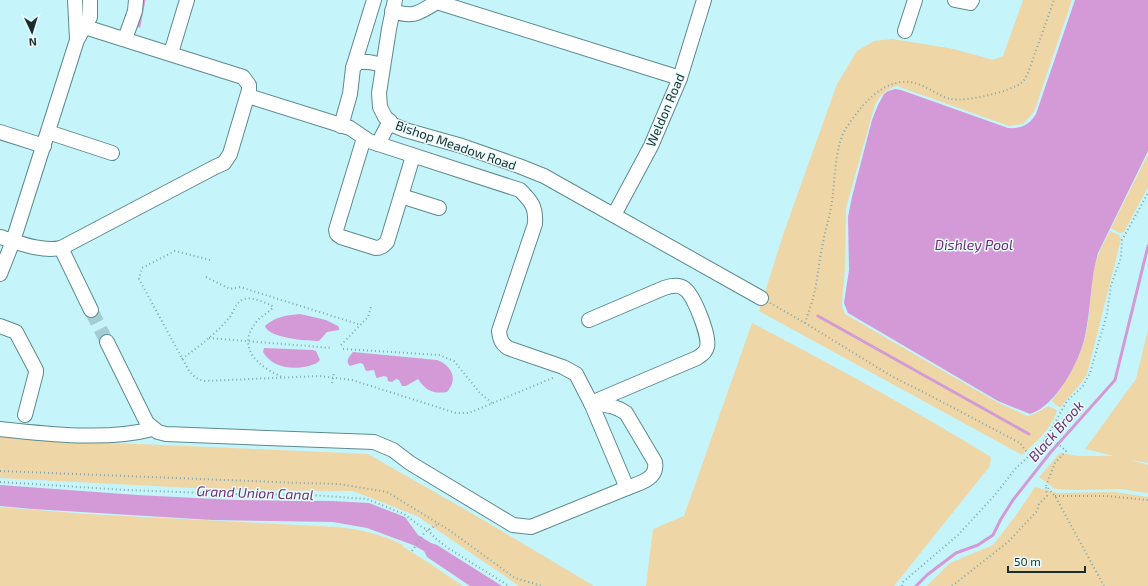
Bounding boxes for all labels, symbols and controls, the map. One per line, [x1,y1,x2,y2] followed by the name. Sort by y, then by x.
[12,12,52,52] north arrow
[28,36,37,49] text: N
[642,71,688,149] street label: Weldon Road
[393,117,519,173] street label: Bishop Meadow Road
[935,236,1013,253] water label: Dishley Pool
[1025,397,1087,465] water label: Black Brook
[196,482,314,503] water label: Grand Union Canal
[1008,548,1085,574] scale bar
[1014,554,1041,568] text: 50 m

